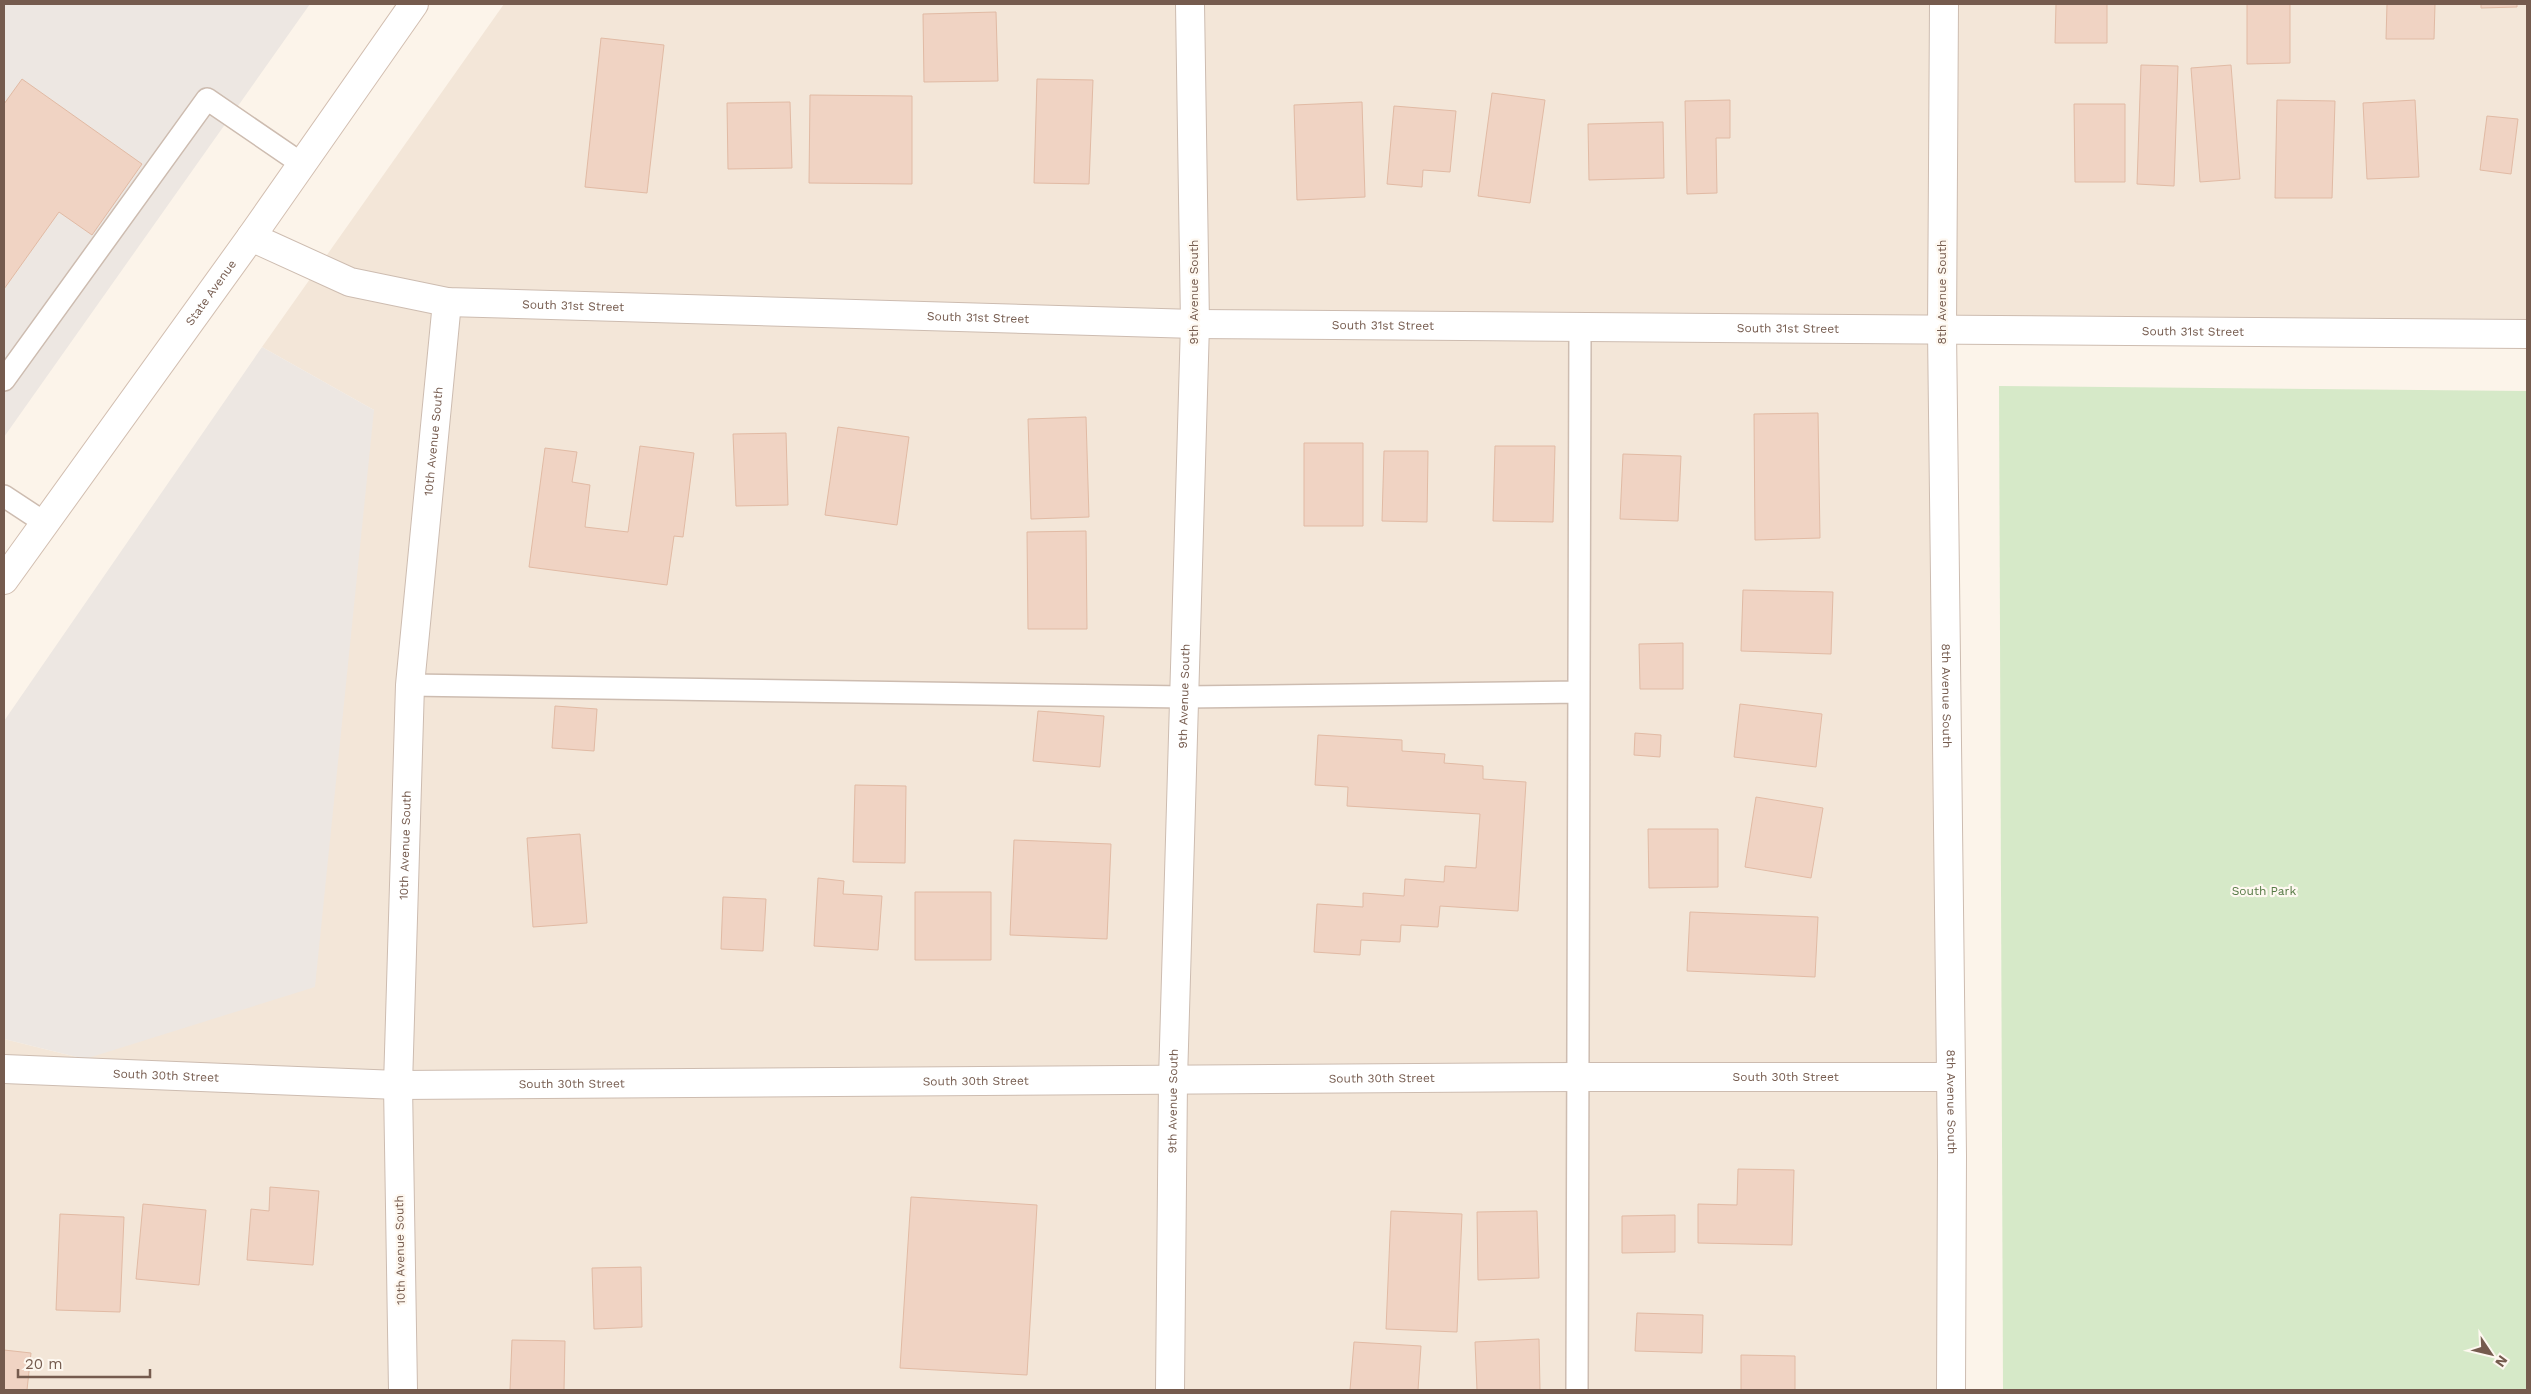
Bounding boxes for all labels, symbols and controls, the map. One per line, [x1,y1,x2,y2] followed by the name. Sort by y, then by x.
[1187,240,1201,344] street label: 9th Avenue South
[1935,240,1949,344] street label: 8th Avenue South
[183,257,239,328] street label: State Avenue
[522,297,624,314] street label: South 31st Street
[927,309,1029,326] street label: South 31st Street
[1332,318,1434,333] street label: South 31st Street
[1737,321,1839,336] street label: South 31st Street
[2142,324,2244,339] street label: South 31st Street
[421,386,446,497] street label: 10th Avenue South
[1939,643,1954,748] street label: 8th Avenue South
[1176,644,1193,749] street label: 9th Avenue South
[397,790,414,900] street label: 10th Avenue South
[2232,884,2297,898] park label: South Park
[1165,1048,1181,1154] street label: 9th Avenue South
[1944,1049,1959,1154] street label: 8th Avenue South
[113,1066,219,1085] street label: South 30th Street
[1733,1070,1839,1084] street label: South 30th Street
[1329,1071,1435,1086] street label: South 30th Street
[923,1074,1029,1088] street label: South 30th Street
[519,1076,625,1091] street label: South 30th Street
[392,1195,408,1305] street label: 10th Avenue South
[2466,1329,2516,1379] north arrow
[18,1346,150,1378] scale bar
[2492,1353,2511,1370] text: N
[25,1355,63,1373] text: 20 m

